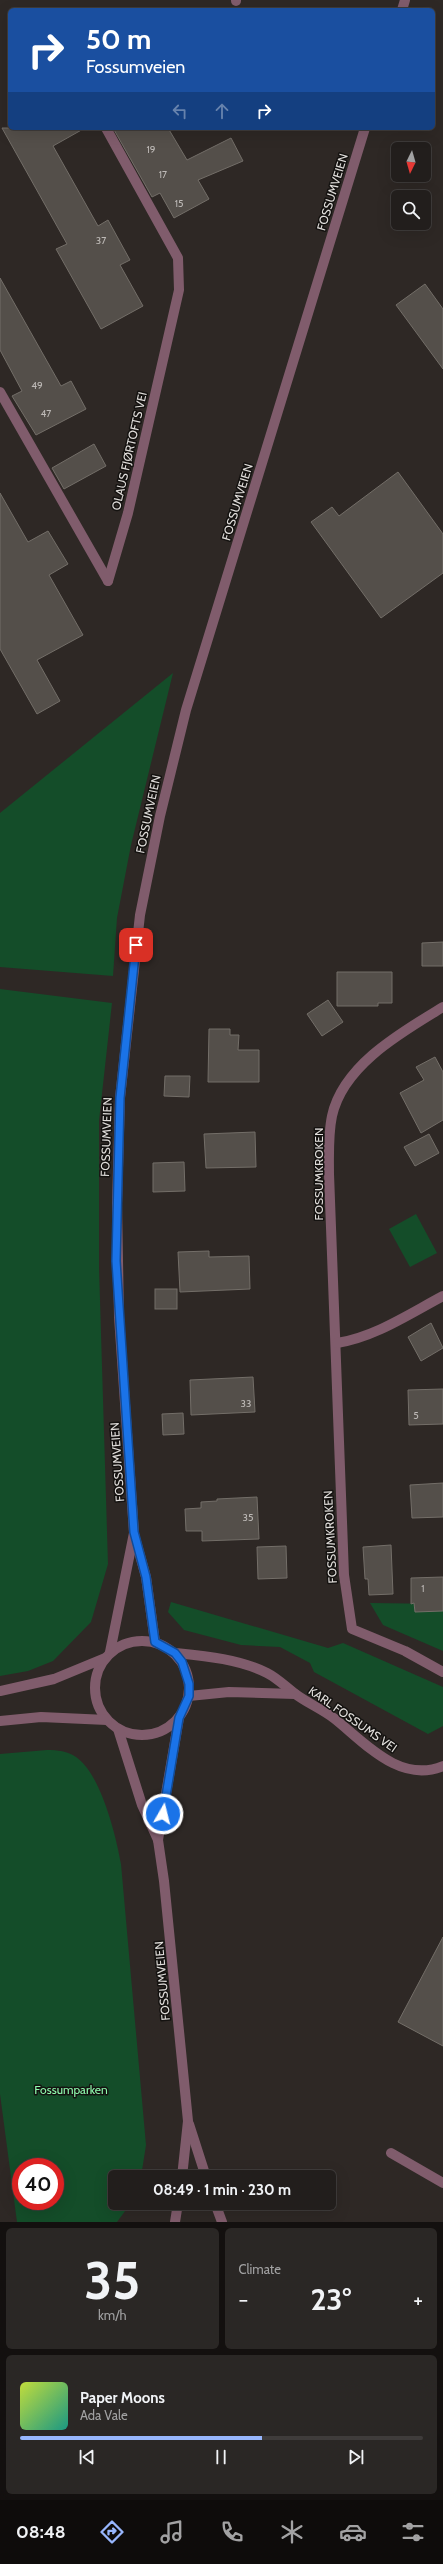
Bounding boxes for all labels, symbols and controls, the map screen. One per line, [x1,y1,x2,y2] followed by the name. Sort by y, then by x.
[86,22,151,56] text: 50 m
[20,24,72,76] icon: right
[86,56,185,78] text: Fossumveien
[169,100,191,122] icon: left
[211,100,233,122] icon: ahead
[253,100,275,122] icon: right
[391,142,431,182] north arrow
[391,142,431,230] map controls
[147,143,156,156] house number: 19
[313,152,351,232] street label: FOSSUMVEIEN
[159,168,167,181] house number: 17
[391,190,431,230] button: search
[175,197,183,210] house number: 15
[96,234,106,247] house number: 37
[31,379,43,392] house number: 49
[108,390,150,512] street label: OLAUS FJØRTOFTS VEI
[41,407,51,420] house number: 47
[218,462,256,542] street label: FOSSUMVEIEN
[132,773,164,855] street label: FOSSUMVEIEN
[119,928,153,962] pin
[125,934,147,956] icon: arrive
[97,1097,115,1177] street label: FOSSUMVEIEN
[311,1128,326,1220] street label: FOSSUMKROKEN
[241,1397,251,1410] house number: 33
[413,1409,419,1422] house number: 5
[107,1422,127,1502] street label: FOSSUMVEIEN
[320,1490,340,1584] street label: FOSSUMKROKEN
[243,1511,253,1524] house number: 35
[421,1582,425,1595] house number: 1
[306,1683,400,1755] street label: KARL FOSSUMS VEI
[142,1793,184,1835] position arrow
[151,1941,173,2021] street label: FOSSUMVEIEN
[34,2082,108,2097] park label: Fossumparken
[12,2158,64,2210] speed limit sign: 40
[153,2181,291,2199] text: 08:49 · 1 min · 230 m
[84,2249,140,2312] text: 35
[239,2261,281,2277] text: Climate
[310,2281,351,2318] text: 23°
[239,2286,248,2313] text: −
[413,2286,423,2313] text: +
[98,2307,126,2323] text: km/h
[80,2389,165,2407] text: Paper Moons
[80,2407,128,2423] text: Ada Vale
[76,2446,98,2468] icon: previous
[210,2446,232,2468] icon: pause
[345,2446,367,2468] icon: next
[98,2518,126,2546] icon: directions
[158,2518,186,2546] icon: music
[218,2518,246,2546] icon: phone
[278,2518,306,2546] icon: climate
[339,2518,367,2546] icon: car
[399,2518,427,2546] icon: filters
[16,2521,66,2543] text: 08:48

